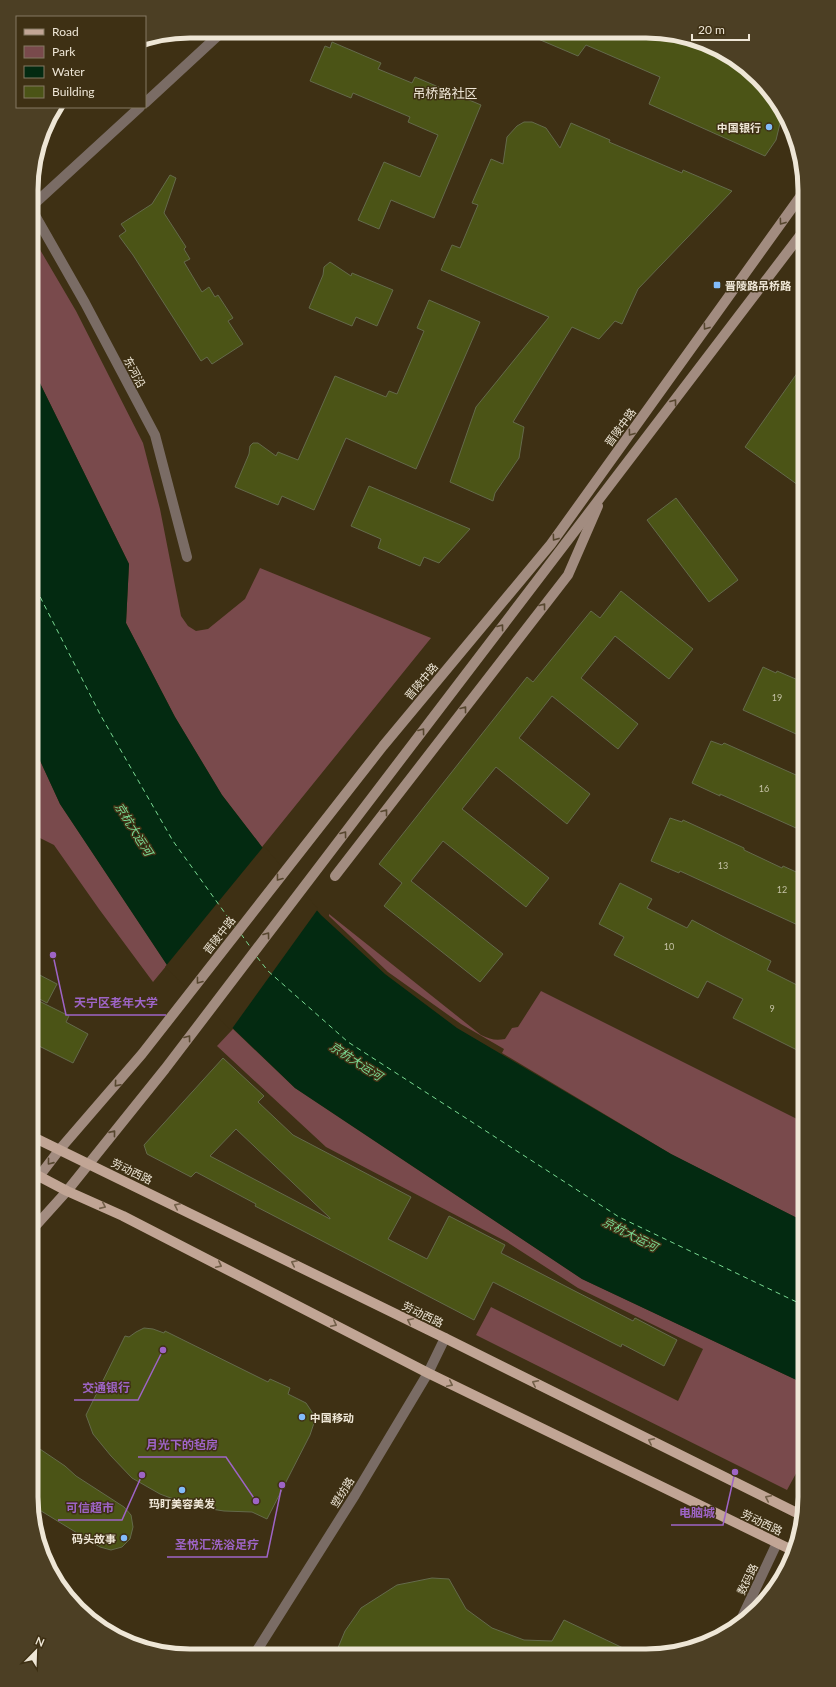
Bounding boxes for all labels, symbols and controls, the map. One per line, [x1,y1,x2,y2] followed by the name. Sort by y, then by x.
[16,16,146,108] legend
[692,16,749,42] scale bar
[698,22,725,37] text: 20 m
[52,24,79,39] text: Road
[52,44,76,59] text: Park
[52,64,85,79] text: Water
[52,84,95,99] text: Building
[412,85,478,101] district label: 吊桥路社区
[717,121,761,134] place label: 中国银行
[764,122,774,132] marker: 中国银行
[780,217,787,224] one-way arrow
[725,279,792,292] place label: 晋陵路吊桥路
[712,280,722,290] marker: 晋陵路吊桥路
[704,323,711,330] one-way arrow
[122,354,148,390] street label: 东河沿
[669,399,676,406] one-way arrow
[602,405,638,449] street label: 晋陵中路
[628,428,635,435] one-way arrow
[553,534,560,541] one-way arrow
[539,604,546,611] one-way arrow
[496,625,503,632] one-way arrow
[402,660,440,702] street label: 晋陵中路
[772,692,782,703] house number: 19
[459,707,466,714] one-way arrow
[418,728,425,735] one-way arrow
[759,783,769,794] house number: 16
[112,800,157,860] water label: 京杭大运河
[380,810,387,817] one-way arrow
[339,832,346,839] one-way arrow
[718,860,728,871] house number: 13
[277,874,284,881] one-way arrow
[777,884,787,895] house number: 12
[200,914,238,956] street label: 晋陵中路
[262,932,269,939] one-way arrow
[664,941,674,952] house number: 10
[197,976,204,983] one-way arrow
[66,991,166,1015] callout: 天宁区老年大学
[74,995,158,1010] text: 天宁区老年大学
[769,1003,775,1014] house number: 9
[184,1036,191,1043] one-way arrow
[327,1038,387,1085] water label: 京杭大运河
[114,1079,121,1086] one-way arrow
[109,1130,116,1137] one-way arrow
[109,1156,155,1186] street label: 劳动西路
[47,1158,54,1165] one-way arrow
[99,1202,106,1210] one-way arrow
[174,1203,181,1211] one-way arrow
[600,1214,662,1255] water label: 京杭大运河
[214,1260,222,1268] one-way arrow
[290,1260,298,1268] one-way arrow
[400,1299,446,1329] street label: 劳动西路
[407,1318,415,1326] one-way arrow
[330,1320,337,1327] one-way arrow
[74,1376,138,1400] callout: 交通银行
[446,1379,453,1387] one-way arrow
[82,1380,130,1395] text: 交通银行
[532,1380,539,1387] one-way arrow
[310,1411,354,1424] place label: 中国移动
[297,1412,307,1422] marker: 中国移动
[138,1433,226,1457] callout: 月光下的毡房
[146,1437,218,1452] text: 月光下的毡房
[648,1438,656,1445] one-way arrow
[328,1475,356,1509] street label: 塑纺路
[177,1485,187,1495] marker: 玛盯美容美发
[58,1496,122,1520] callout: 可信超市
[765,1496,772,1503] one-way arrow
[149,1497,215,1510] place label: 玛盯美容美发
[66,1500,114,1515] text: 可信超市
[671,1501,723,1525] callout: 电脑城
[679,1505,715,1520] text: 电脑城
[739,1507,785,1537] street label: 劳动西路
[72,1532,116,1545] place label: 码头故事
[119,1533,129,1543] marker: 码头故事
[167,1533,267,1557] callout: 圣悦汇洗浴足疗
[175,1537,259,1552] text: 圣悦汇洗浴足疗
[734,1561,760,1597] street label: 数码路
[16,1631,56,1671] north arrow
[34,1634,47,1649] text: N

